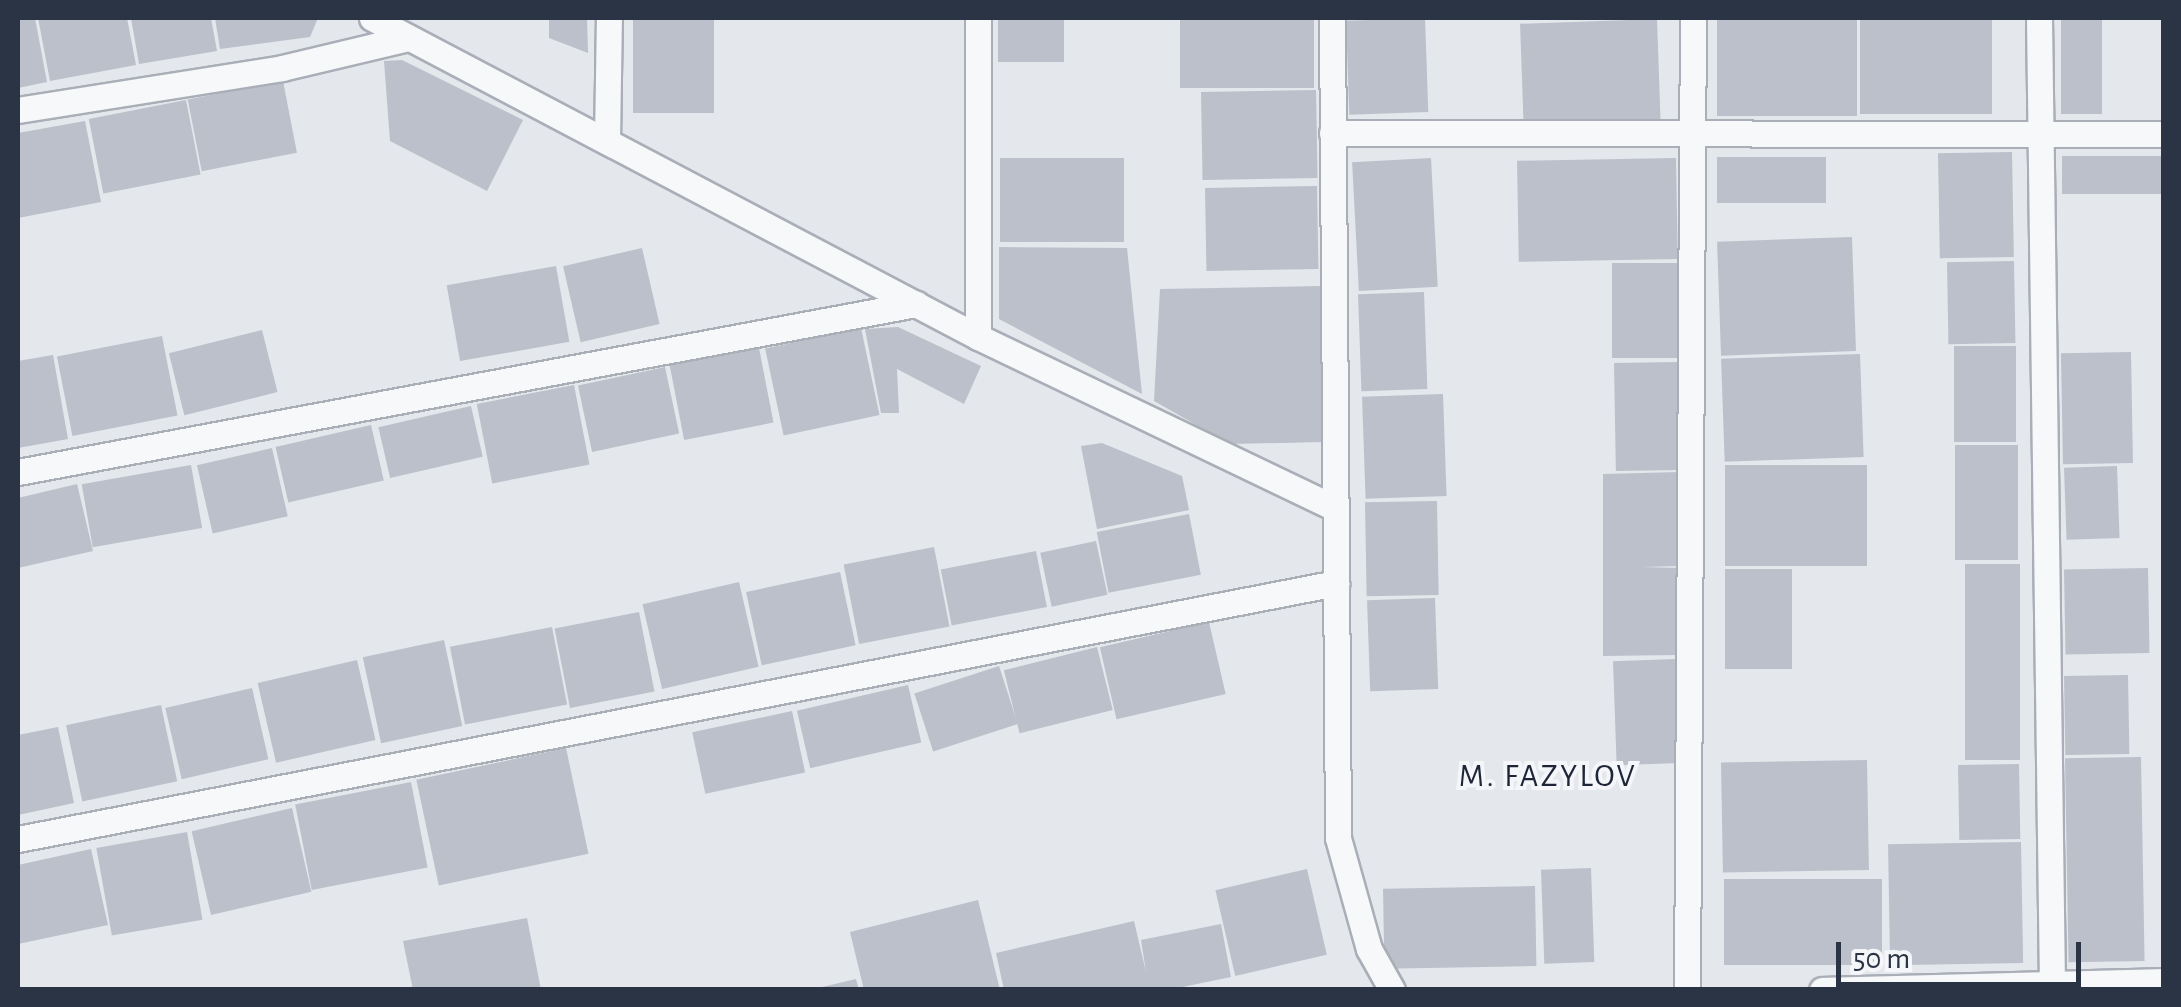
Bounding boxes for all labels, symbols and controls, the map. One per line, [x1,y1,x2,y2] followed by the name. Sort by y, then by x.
[1459,757,1637,795] district label: M. FAZYLOV
[1841,922,2086,984] scale bar
[1853,944,1910,974] text: 50 m

